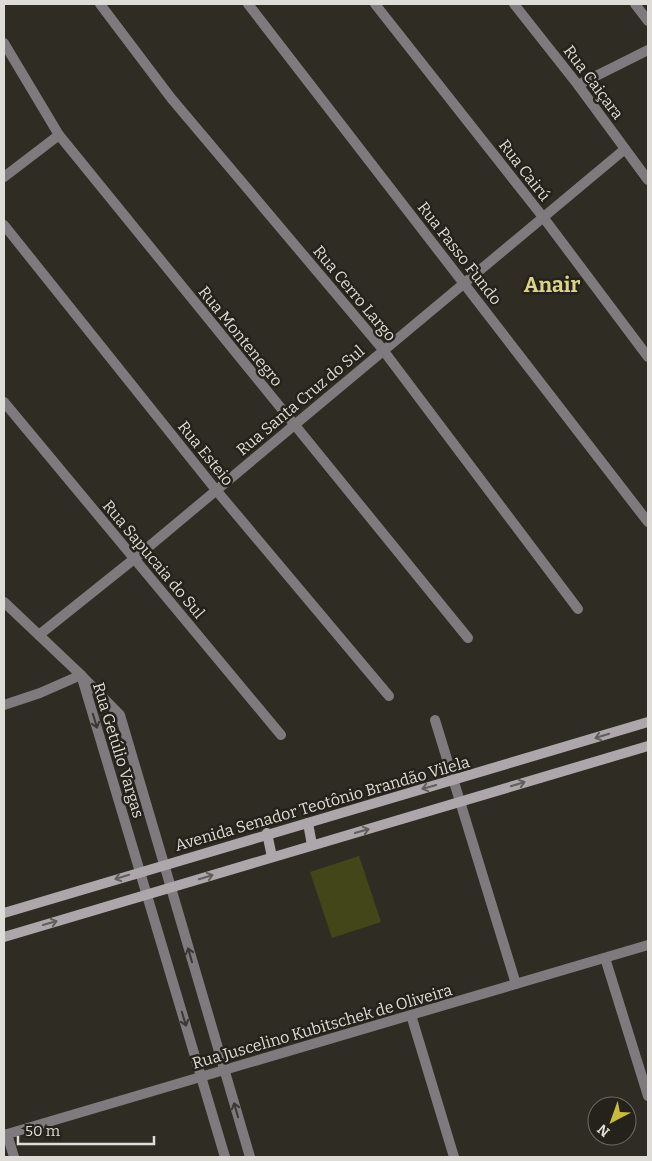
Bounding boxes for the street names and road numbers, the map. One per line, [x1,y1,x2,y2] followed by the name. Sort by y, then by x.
[560,42,628,123] street label: Rua Caiçara
[495,136,554,205] street label: Rua Cairú
[414,198,506,309] street label: Rua Passo Fundo
[309,242,400,345] street label: Rua Cerro Largo
[194,282,287,390] street label: Rua Montenegro
[233,341,368,459] street label: Rua Santa Cruz do Sul
[174,417,237,489] street label: Rua Esteio
[99,496,209,623] street label: Rua Sapucaia do Sul
[89,680,148,820] street label: Rua Getúlio Vargas
[173,752,472,855] street label: Avenida Senador Teotônio Brandão Vilela
[190,980,455,1073] street label: Rua Juscelino Kubitschek de Oliveira

